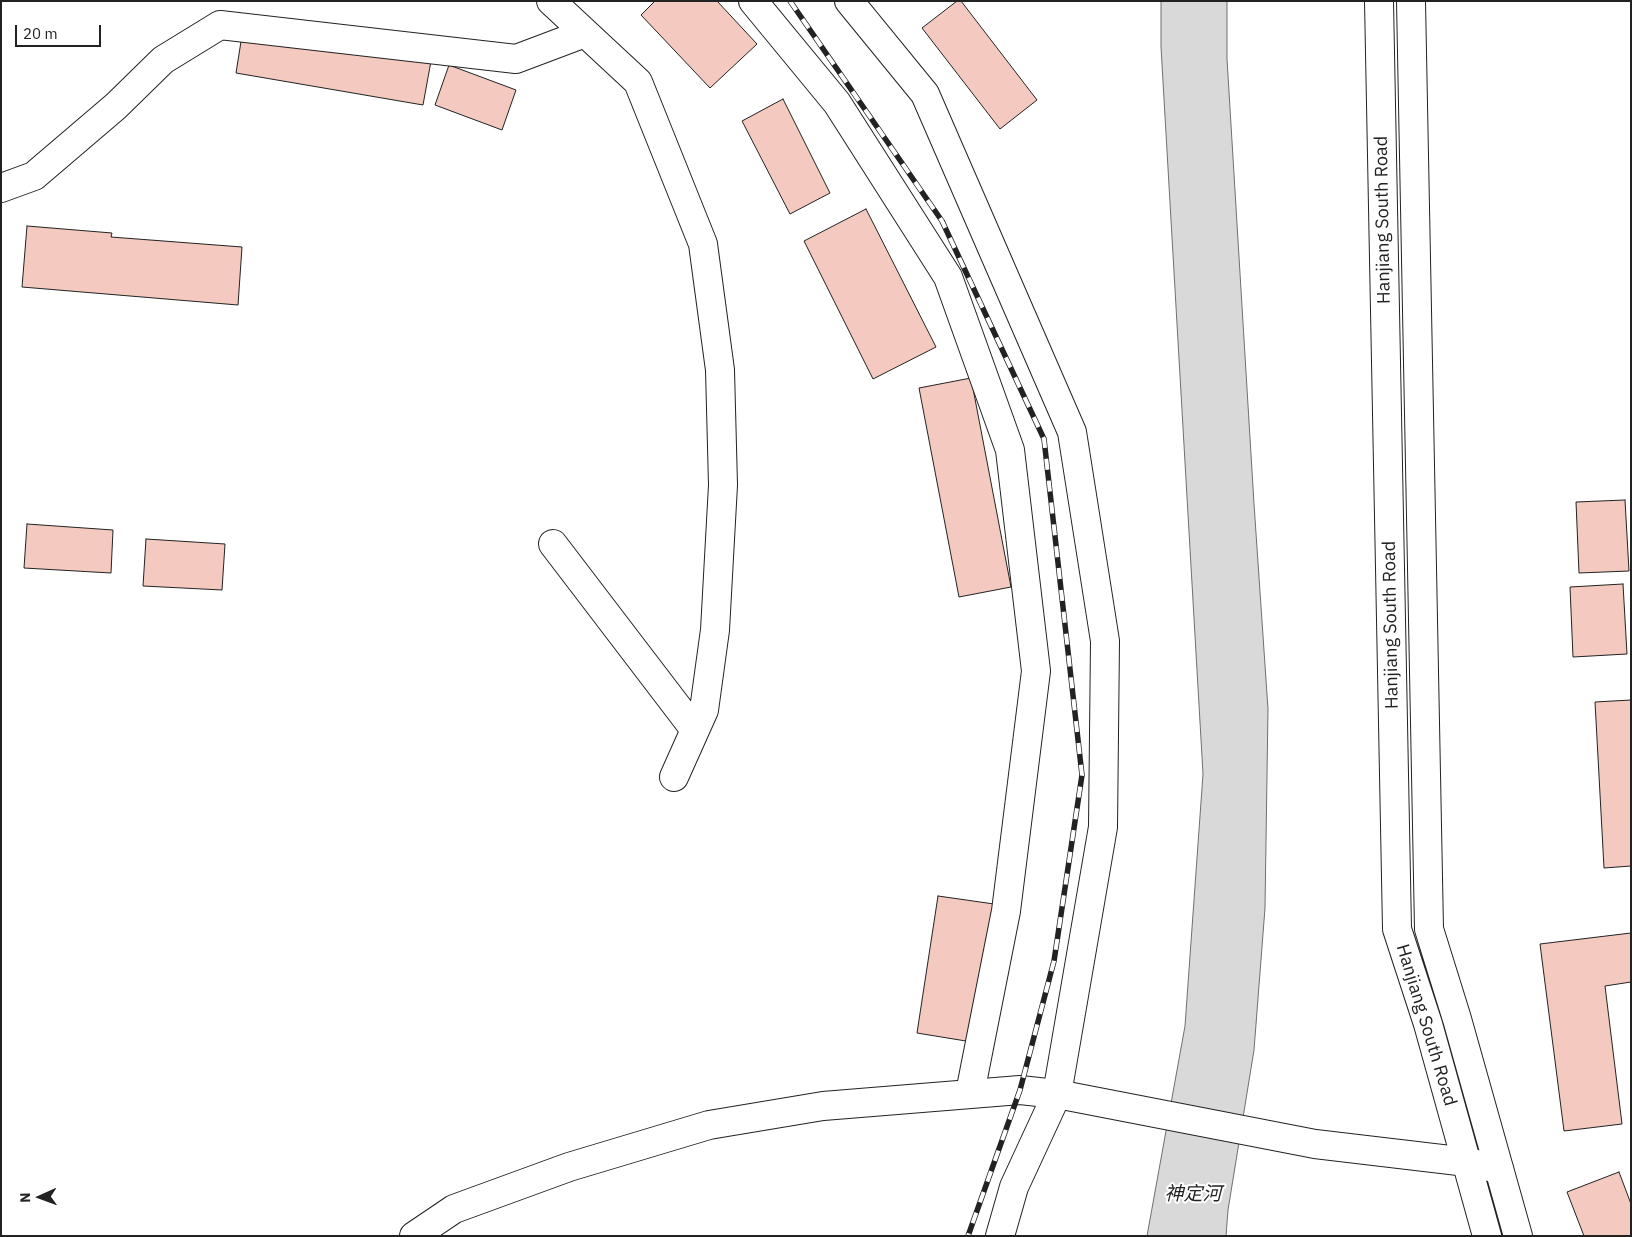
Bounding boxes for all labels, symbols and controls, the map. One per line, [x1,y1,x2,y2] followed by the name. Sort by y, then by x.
[18,15,104,47] scale bar
[23,24,58,43] text: 20 m
[1371,136,1395,304] street label: Hanjiang South Road
[1379,541,1403,709] street label: Hanjiang South Road
[1391,941,1461,1109] street label: Hanjiang South Road
[15,1172,65,1222] north arrow
[1165,1184,1221,1206] water label: 神定河
[16,1192,34,1203] text: N

